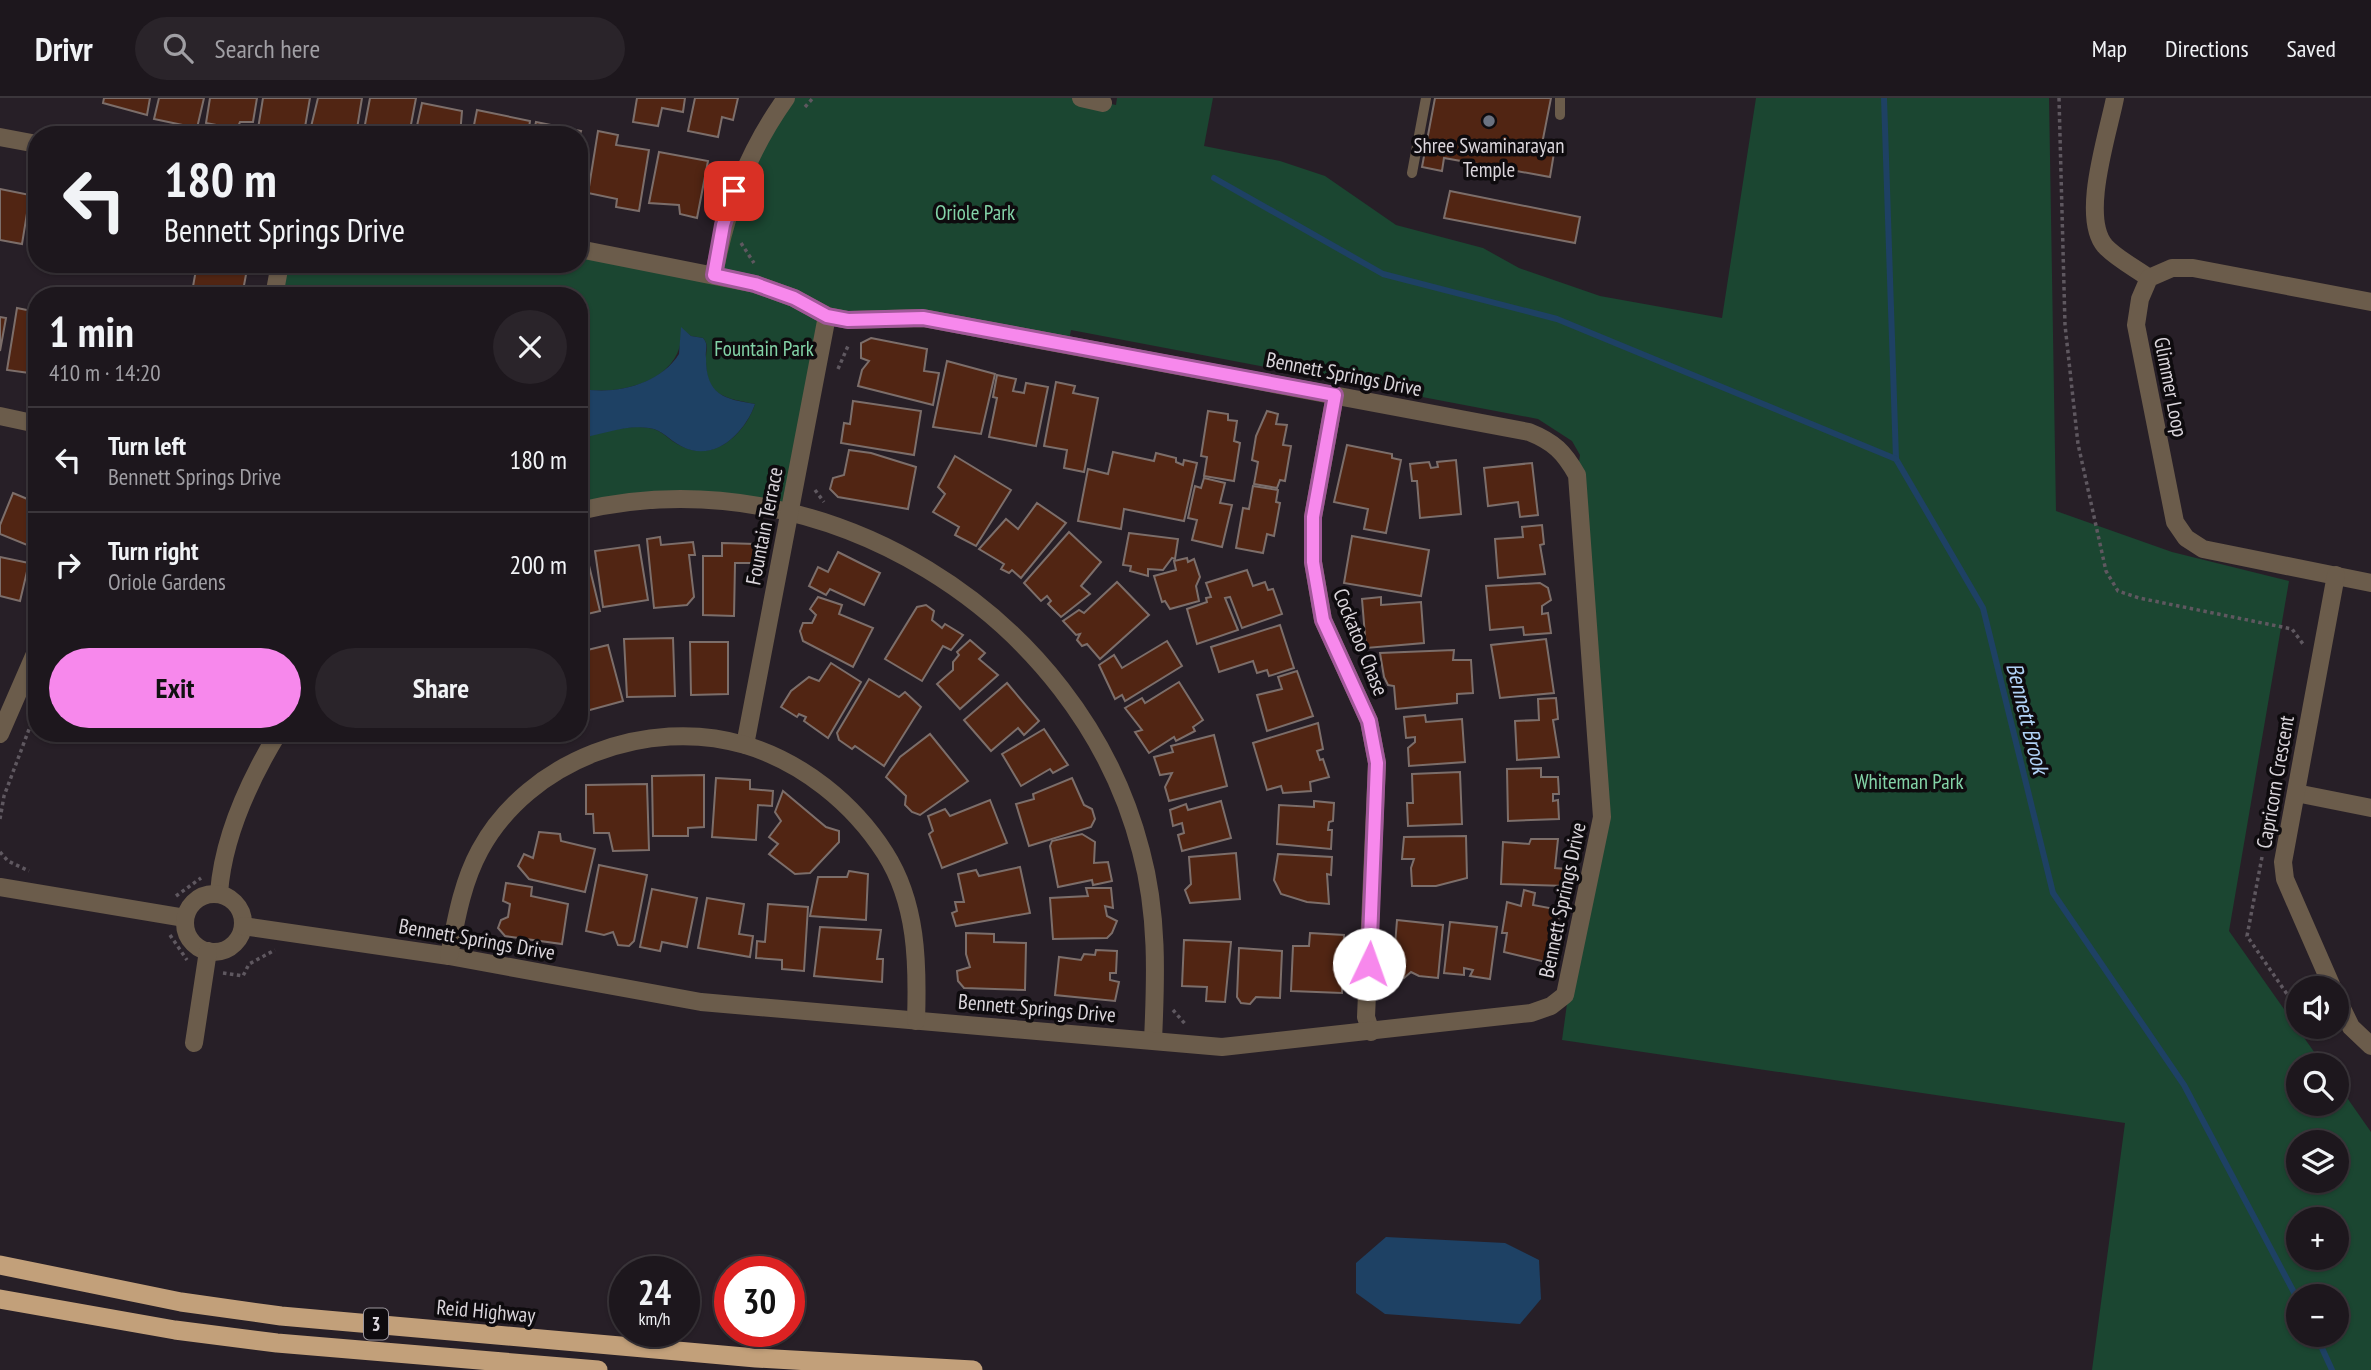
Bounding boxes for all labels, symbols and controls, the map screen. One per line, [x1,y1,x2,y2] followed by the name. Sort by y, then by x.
[135,17,625,80] search box
[35,27,93,70] text: Drivr
[159,29,197,67] icon: search
[215,32,320,65] text: Search here
[2092,33,2127,64] text: Map
[2165,33,2249,64] text: Directions
[2287,33,2336,64] text: Saved
[1481,113,1497,129] marker: Shree Swaminarayan Temple
[1414,132,1564,183] place label: Shree Swaminarayan Temple
[164,147,277,211] text: 180 m
[49,154,140,245] icon: left
[704,161,764,221] pin
[715,172,753,210] icon: arrive
[935,199,1015,226] park label: Oriole Park
[164,209,405,251] text: Bennett Springs Drive
[49,304,134,359] text: 1 min
[493,310,567,384] button: close
[714,335,814,362] park label: Fountain Park
[2148,335,2194,439] street label: Glimmer Loop
[1264,346,1424,402] street label: Bennett Springs Drive
[49,358,161,387] text: 410 m · 14:20
[108,429,186,462] text: Turn left
[49,441,87,479] icon: left
[509,443,567,476] text: 180 m
[108,462,281,491] text: Bennett Springs Drive
[739,465,789,587] street label: Fountain Terrace
[108,534,199,567] text: Turn right
[49,546,87,584] icon: right
[509,548,567,581] text: 200 m
[108,567,226,596] text: Oriole Gardens
[1327,584,1395,700] street label: Cockatoo Chase
[49,648,301,728] button: Exit
[315,648,567,728] button: Share
[2000,659,2057,780] water label: Bennett Brook
[2250,713,2300,851] street label: Capricorn Crescent
[1854,768,1964,795] park label: Whiteman Park
[1532,820,1592,980] street label: Bennett Springs Drive
[397,912,557,966] street label: Bennett Springs Drive
[1332,927,1406,1001] position arrow
[2286,976,2349,1347] map controls
[2286,976,2349,1039] button: sound
[957,988,1117,1028] street label: Bennett Springs Drive
[2286,1053,2349,1116] button: search
[2286,1130,2349,1193] button: layers
[2286,1207,2349,1270] button: +
[714,1256,805,1347] speed limit sign: 30
[638,1269,671,1315] text: 24
[2286,1284,2349,1347] button: −
[436,1293,537,1329] street label: Reid Highway
[639,1307,670,1330] text: km/h
[364,1308,388,1340] road number: 3

